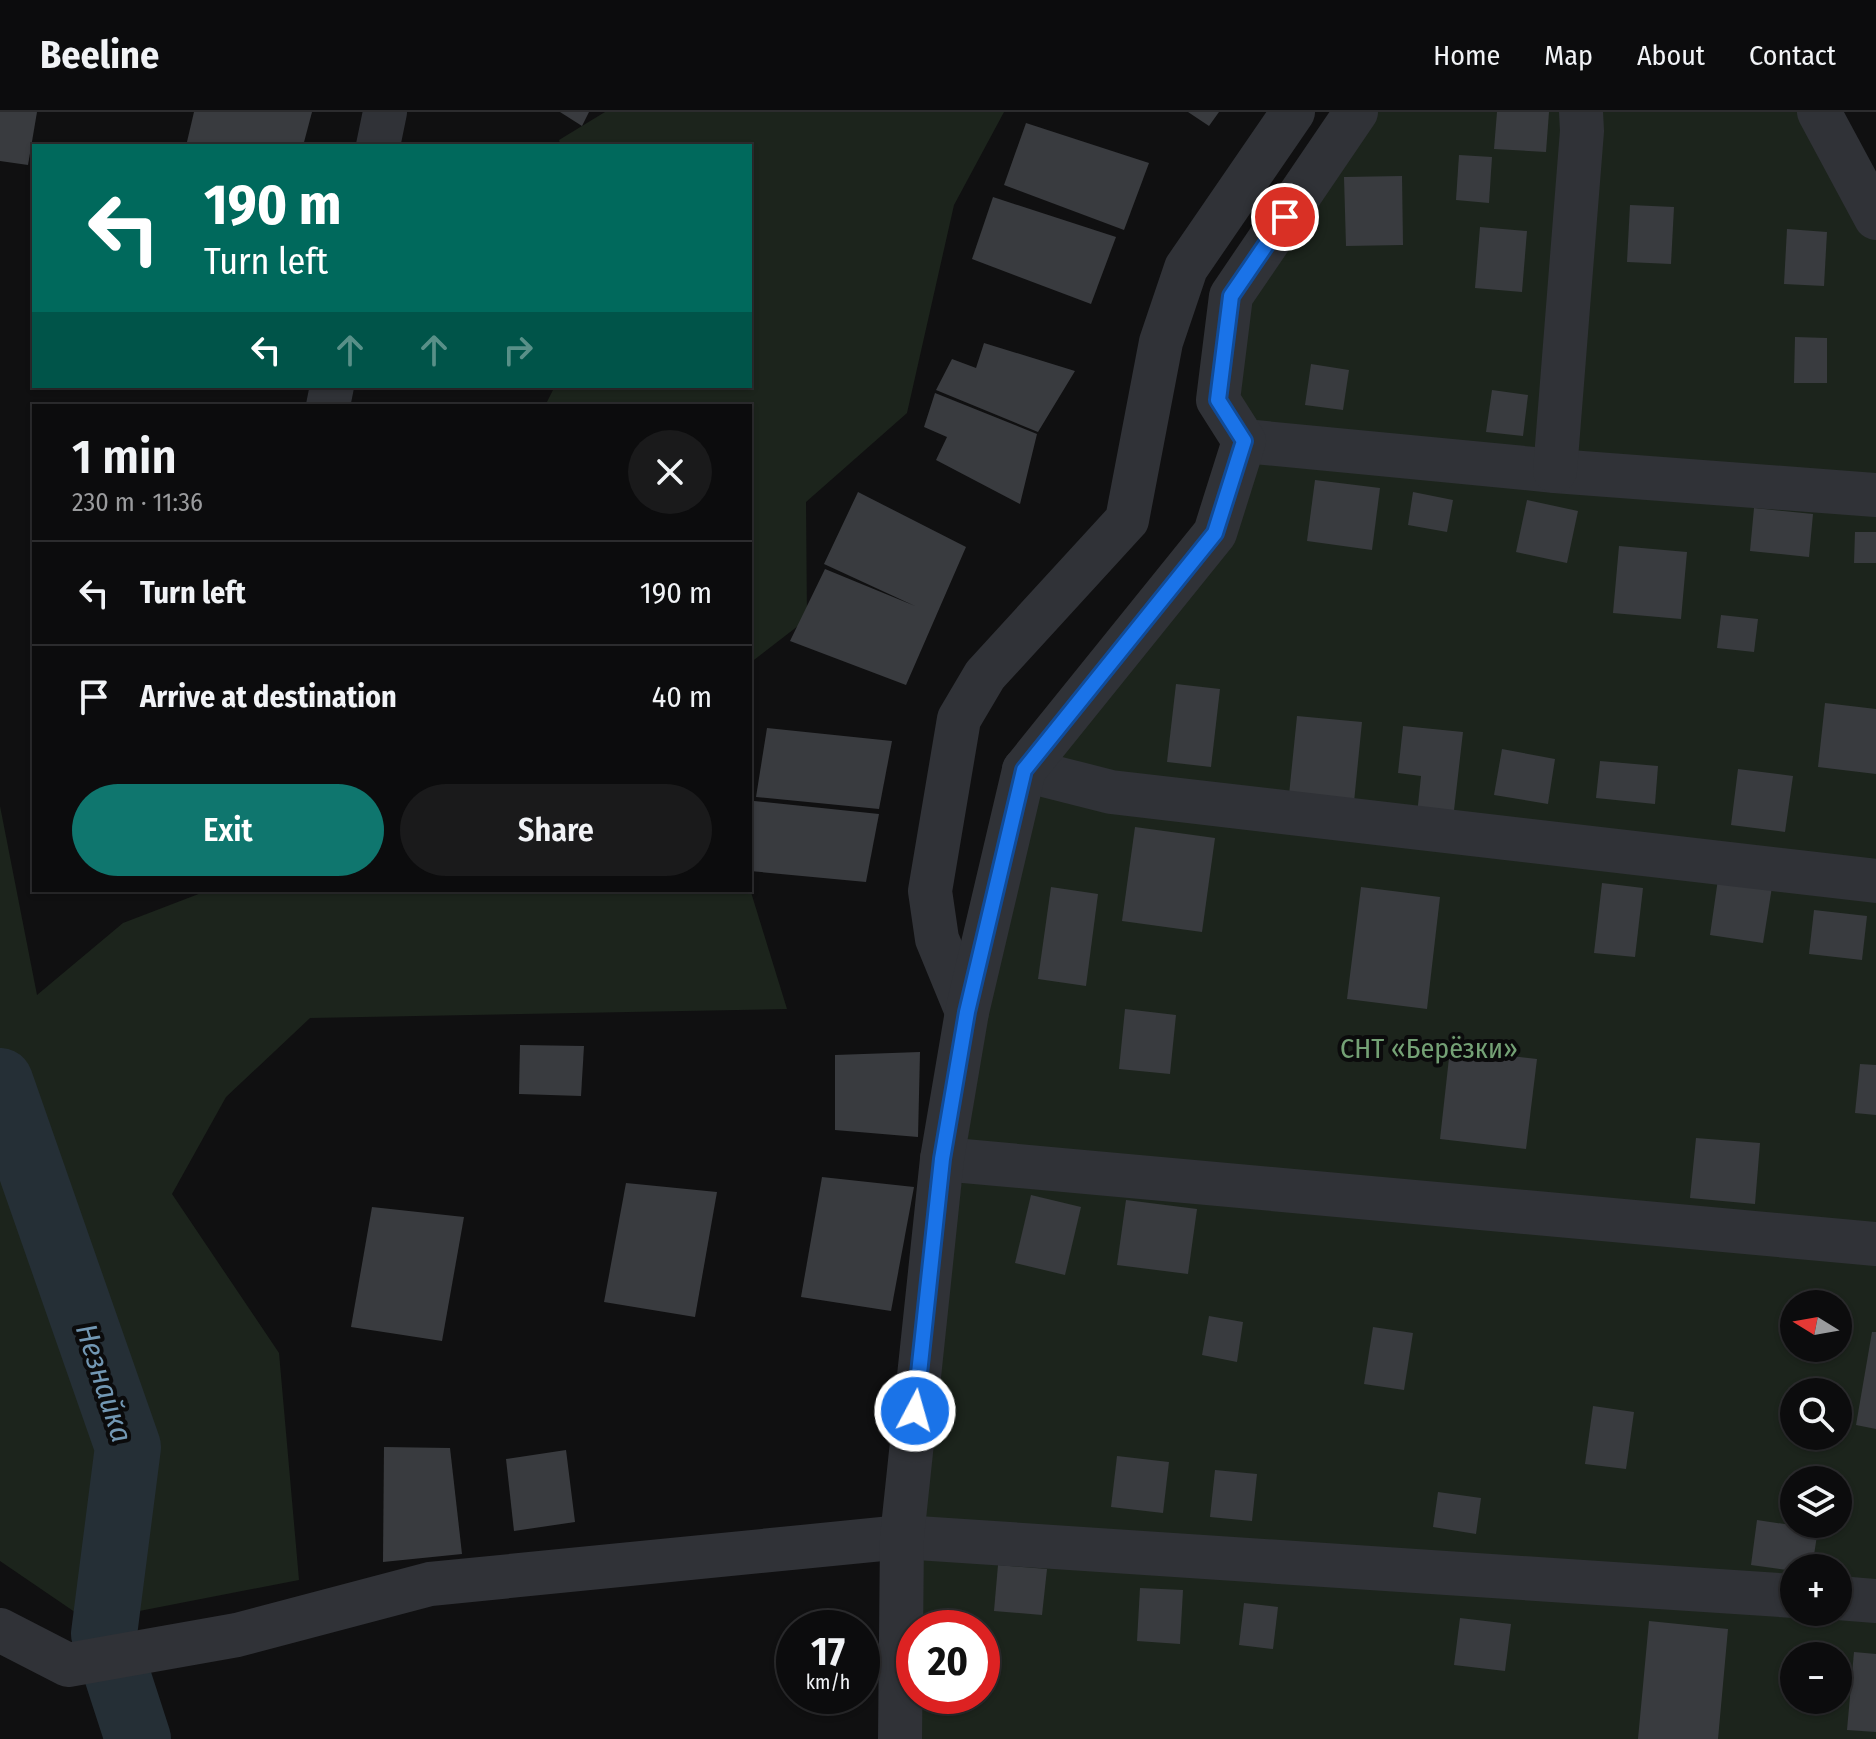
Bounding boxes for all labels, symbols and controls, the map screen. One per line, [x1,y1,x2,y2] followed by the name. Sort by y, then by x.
[40,32,159,78] text: Beeline
[1433,39,1500,72] text: Home
[1544,39,1593,72] text: Map
[1637,39,1705,72] text: About
[1749,39,1836,72] text: Contact
[204,172,342,239] text: 190 m
[72,176,176,280] icon: left
[1251,183,1319,251] pin
[1263,195,1307,239] icon: arrive
[204,240,328,284] text: Turn left
[244,328,288,372] icon: left
[328,328,372,372] icon: ahead
[412,328,456,372] icon: ahead
[496,328,540,372] icon: right
[72,428,177,486] text: 1 min
[628,430,712,514] button: close
[72,487,203,518] text: 230 m · 11:36
[72,571,116,615] icon: left
[140,575,246,611] text: Turn left
[640,575,712,611] text: 190 m
[72,675,116,719] icon: arrive
[140,679,397,715] text: Arrive at destination
[652,679,712,715] text: 40 m
[72,784,384,876] button: Exit
[400,784,712,876] button: Share
[1340,1032,1518,1065] park label: СНТ «Берёзки»
[1780,1290,1852,1362] north arrow
[1780,1290,1852,1714] map controls
[68,1319,140,1447] water label: Незнайка
[873,1369,957,1453] position arrow
[1780,1378,1852,1450] button: search
[1780,1466,1852,1538] button: layers
[1780,1554,1852,1626] button: +
[896,1610,1000,1714] speed limit sign: 20
[811,1628,845,1676] text: 17
[1780,1642,1852,1714] button: −
[806,1670,850,1694] text: km/h

